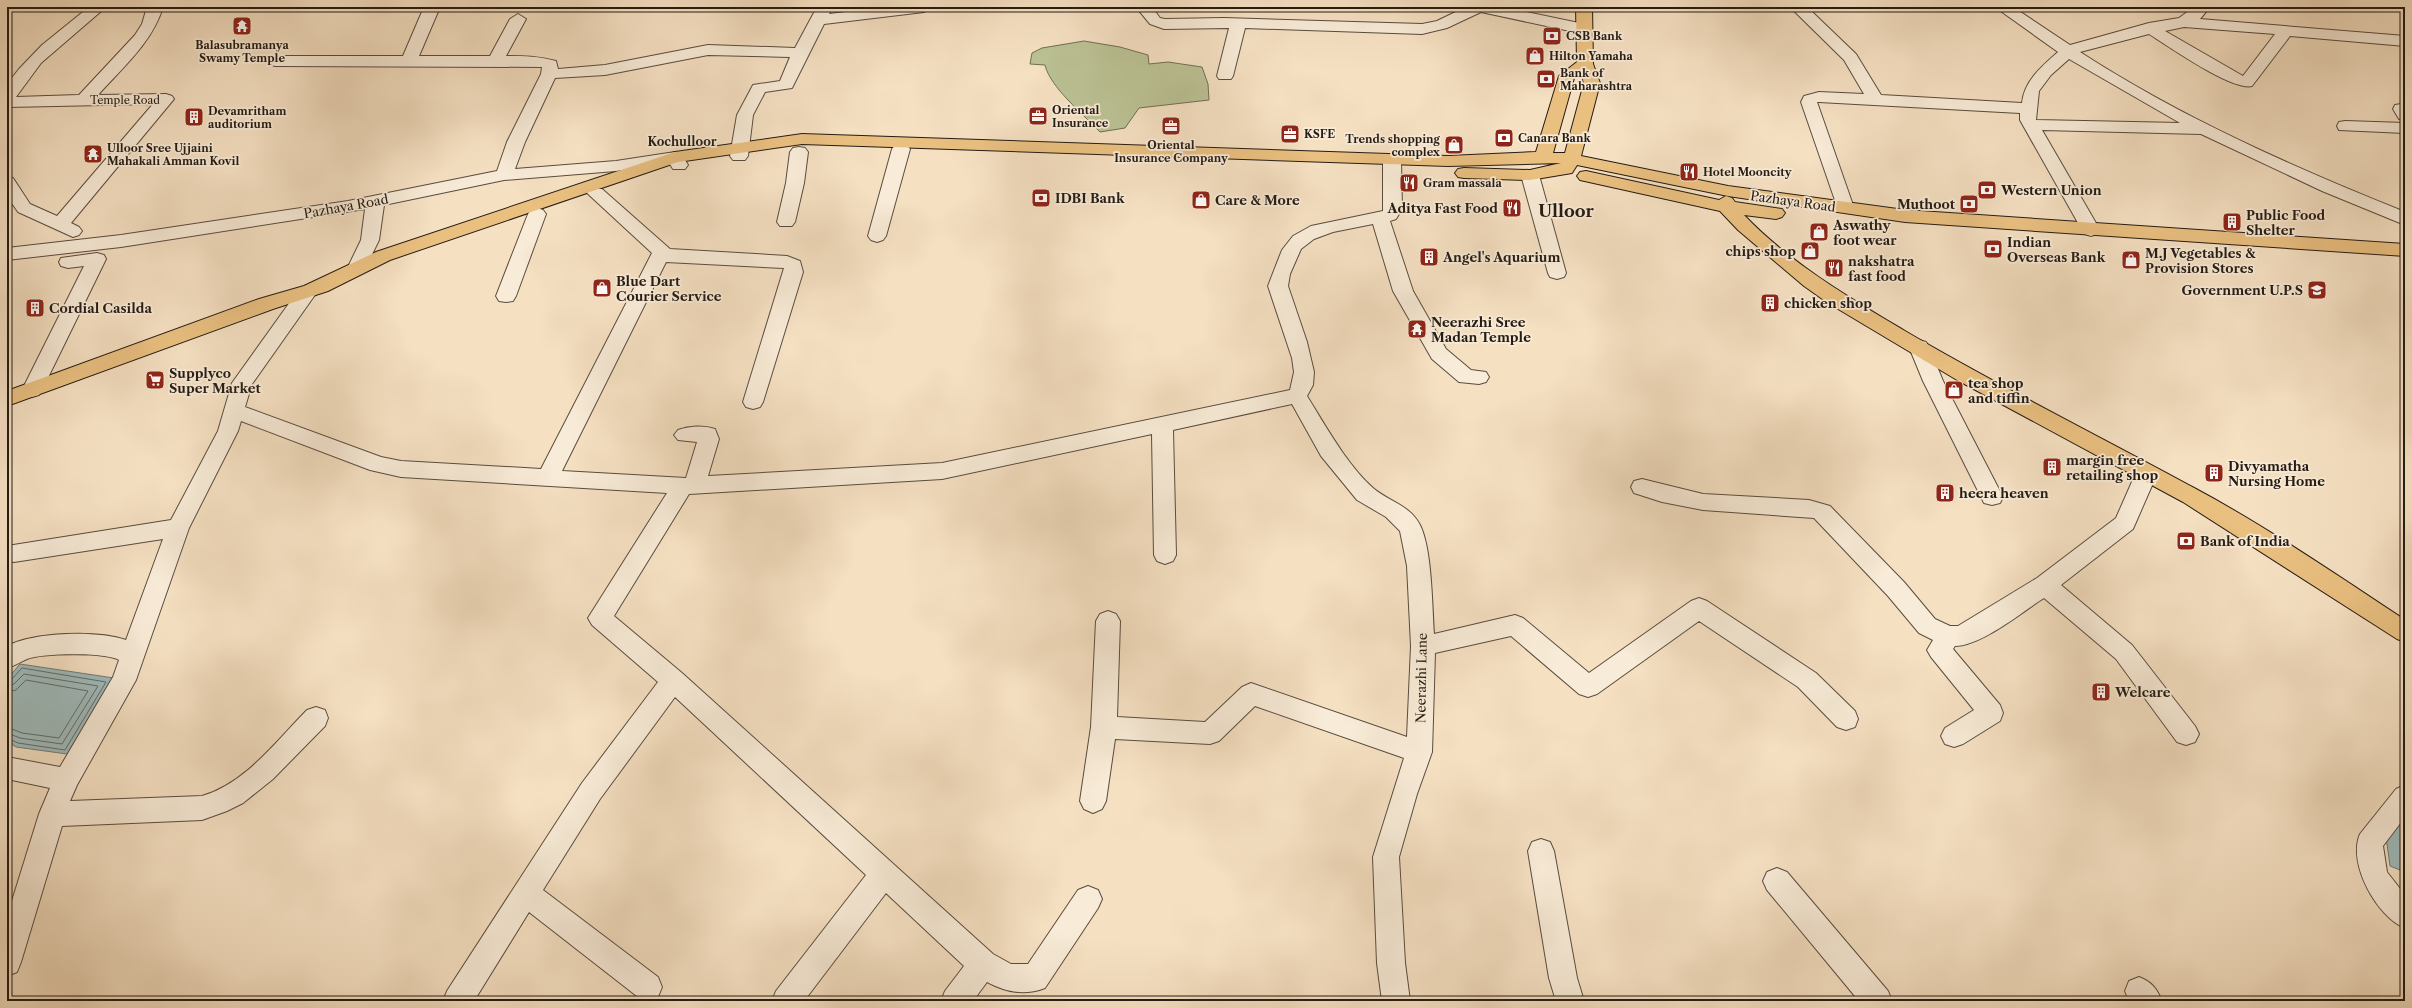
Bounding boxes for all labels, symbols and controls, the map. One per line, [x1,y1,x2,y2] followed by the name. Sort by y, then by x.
[231,15,253,37] temple icon: Balasubramanya Swamy Temple
[1541,25,1563,47] bank icon: CSB Bank
[1566,29,1623,43] place label: CSB Bank
[195,38,289,65] place label: Balasubramanya Swamy Temple
[1524,45,1546,67] shop icon: Hilton Yamaha
[1549,49,1634,63] place label: Hilton Yamaha
[1560,66,1633,93] place label: Bank of Maharashtra
[1535,68,1557,90] bank icon: Bank of Maharashtra
[90,93,160,107] street label: Temple Road
[1052,103,1109,130] place label: Oriental Insurance
[208,104,286,131] place label: Devamritham auditorium
[1027,105,1049,127] office icon: Oriental Insurance
[183,106,205,128] building icon: Devamritham auditorium
[1160,115,1182,137] office icon: Oriental Insurance Company
[1279,123,1301,145] office icon: KSFE
[1304,127,1335,141] place label: KSFE
[1493,127,1515,149] bank icon: Canara Bank
[1518,131,1591,145] place label: Canara Bank
[1345,132,1441,159] place label: Trends shopping complex
[647,134,717,149] district label: Kochulloor
[1443,134,1465,156] shop icon: Trends shopping complex
[1114,138,1228,165] place label: Oriental Insurance Company
[107,141,240,168] place label: Ulloor Sree Ujjaini Mahakali Amman Kovil
[82,143,104,165] temple icon: Ulloor Sree Ujjaini Mahakali Amman Kovil
[1678,161,1700,183] restaurant icon: Hotel Mooncity
[1703,165,1792,179] place label: Hotel Mooncity
[1398,172,1420,194] restaurant icon: Gram massala
[1423,176,1502,190] place label: Gram massala
[1976,179,1998,201] bank icon: Western Union
[2000,182,2102,198] place label: Western Union
[1030,187,1052,209] bank icon: IDBI Bank
[1749,187,1837,215] street label: Pazhaya Road
[1190,189,1212,211] shop icon: Care & More
[1055,190,1125,206] place label: IDBI Bank
[302,191,390,221] street label: Pazhaya Road
[1215,192,1300,208] place label: Care & More
[1958,193,1980,215] bank icon: Muthoot
[1897,196,1956,212] place label: Muthoot
[1501,197,1523,219] restaurant icon: Aditya Fast Food
[1387,200,1498,216] place label: Aditya Fast Food
[1538,201,1595,221] district label: Ulloor
[2246,207,2325,238] place label: Public Food Shelter
[2221,211,2243,233] building icon: Public Food Shelter
[1832,217,1897,248] place label: Aswathy foot wear
[1808,221,1830,243] shop icon: Aswathy foot wear
[2007,234,2106,265] place label: Indian Overseas Bank
[1982,238,2004,260] bank icon: Indian Overseas Bank
[1799,240,1821,262] shop icon: chips shop
[1725,243,1796,259] place label: chips shop
[2145,245,2256,276] place label: M.J Vegetables & Provision Stores
[1418,246,1440,268] building icon: Angel's Aquarium
[1442,249,1560,265] place label: Angel's Aquarium
[2120,249,2142,271] shop icon: M.J Vegetables & Provision Stores
[1848,253,1915,284] place label: nakshatra fast food
[1823,257,1845,279] restaurant icon: nakshatra fast food
[616,273,722,304] place label: Blue Dart Courier Service
[591,277,613,299] shop icon: Blue Dart Courier Service
[2306,279,2328,301] school or university icon: Government U.P.S
[2182,282,2303,298] place label: Government U.P.S
[1759,292,1781,314] building icon: chicken shop
[1784,295,1872,311] place label: chicken shop
[24,297,46,319] building icon: Cordial Casilda
[49,300,152,316] place label: Cordial Casilda
[1431,314,1531,345] place label: Neerazhi Sree Madan Temple
[1406,318,1428,340] temple icon: Neerazhi Sree Madan Temple
[169,365,261,396] place label: Supplyco Super Market
[144,369,166,391] supermarket icon: Supplyco Super Market
[1968,375,2030,406] place label: tea shop and tiffin
[1943,379,1965,401] shop icon: tea shop and tiffin
[2066,452,2158,483] place label: margin free retailing shop
[2041,456,2063,478] building icon: margin free retailing shop
[2228,458,2325,489] place label: Divyamatha Nursing Home
[2203,462,2225,484] building icon: Divyamatha Nursing Home
[1934,482,1956,504] building icon: heera heaven
[1959,485,2049,501] place label: heera heaven
[2175,530,2197,552] bank icon: Bank of India
[2200,533,2290,549] place label: Bank of India
[1412,633,1430,723] street label: Neerazhi Lane
[2090,681,2112,703] building icon: Welcare
[2114,684,2171,700] place label: Welcare

